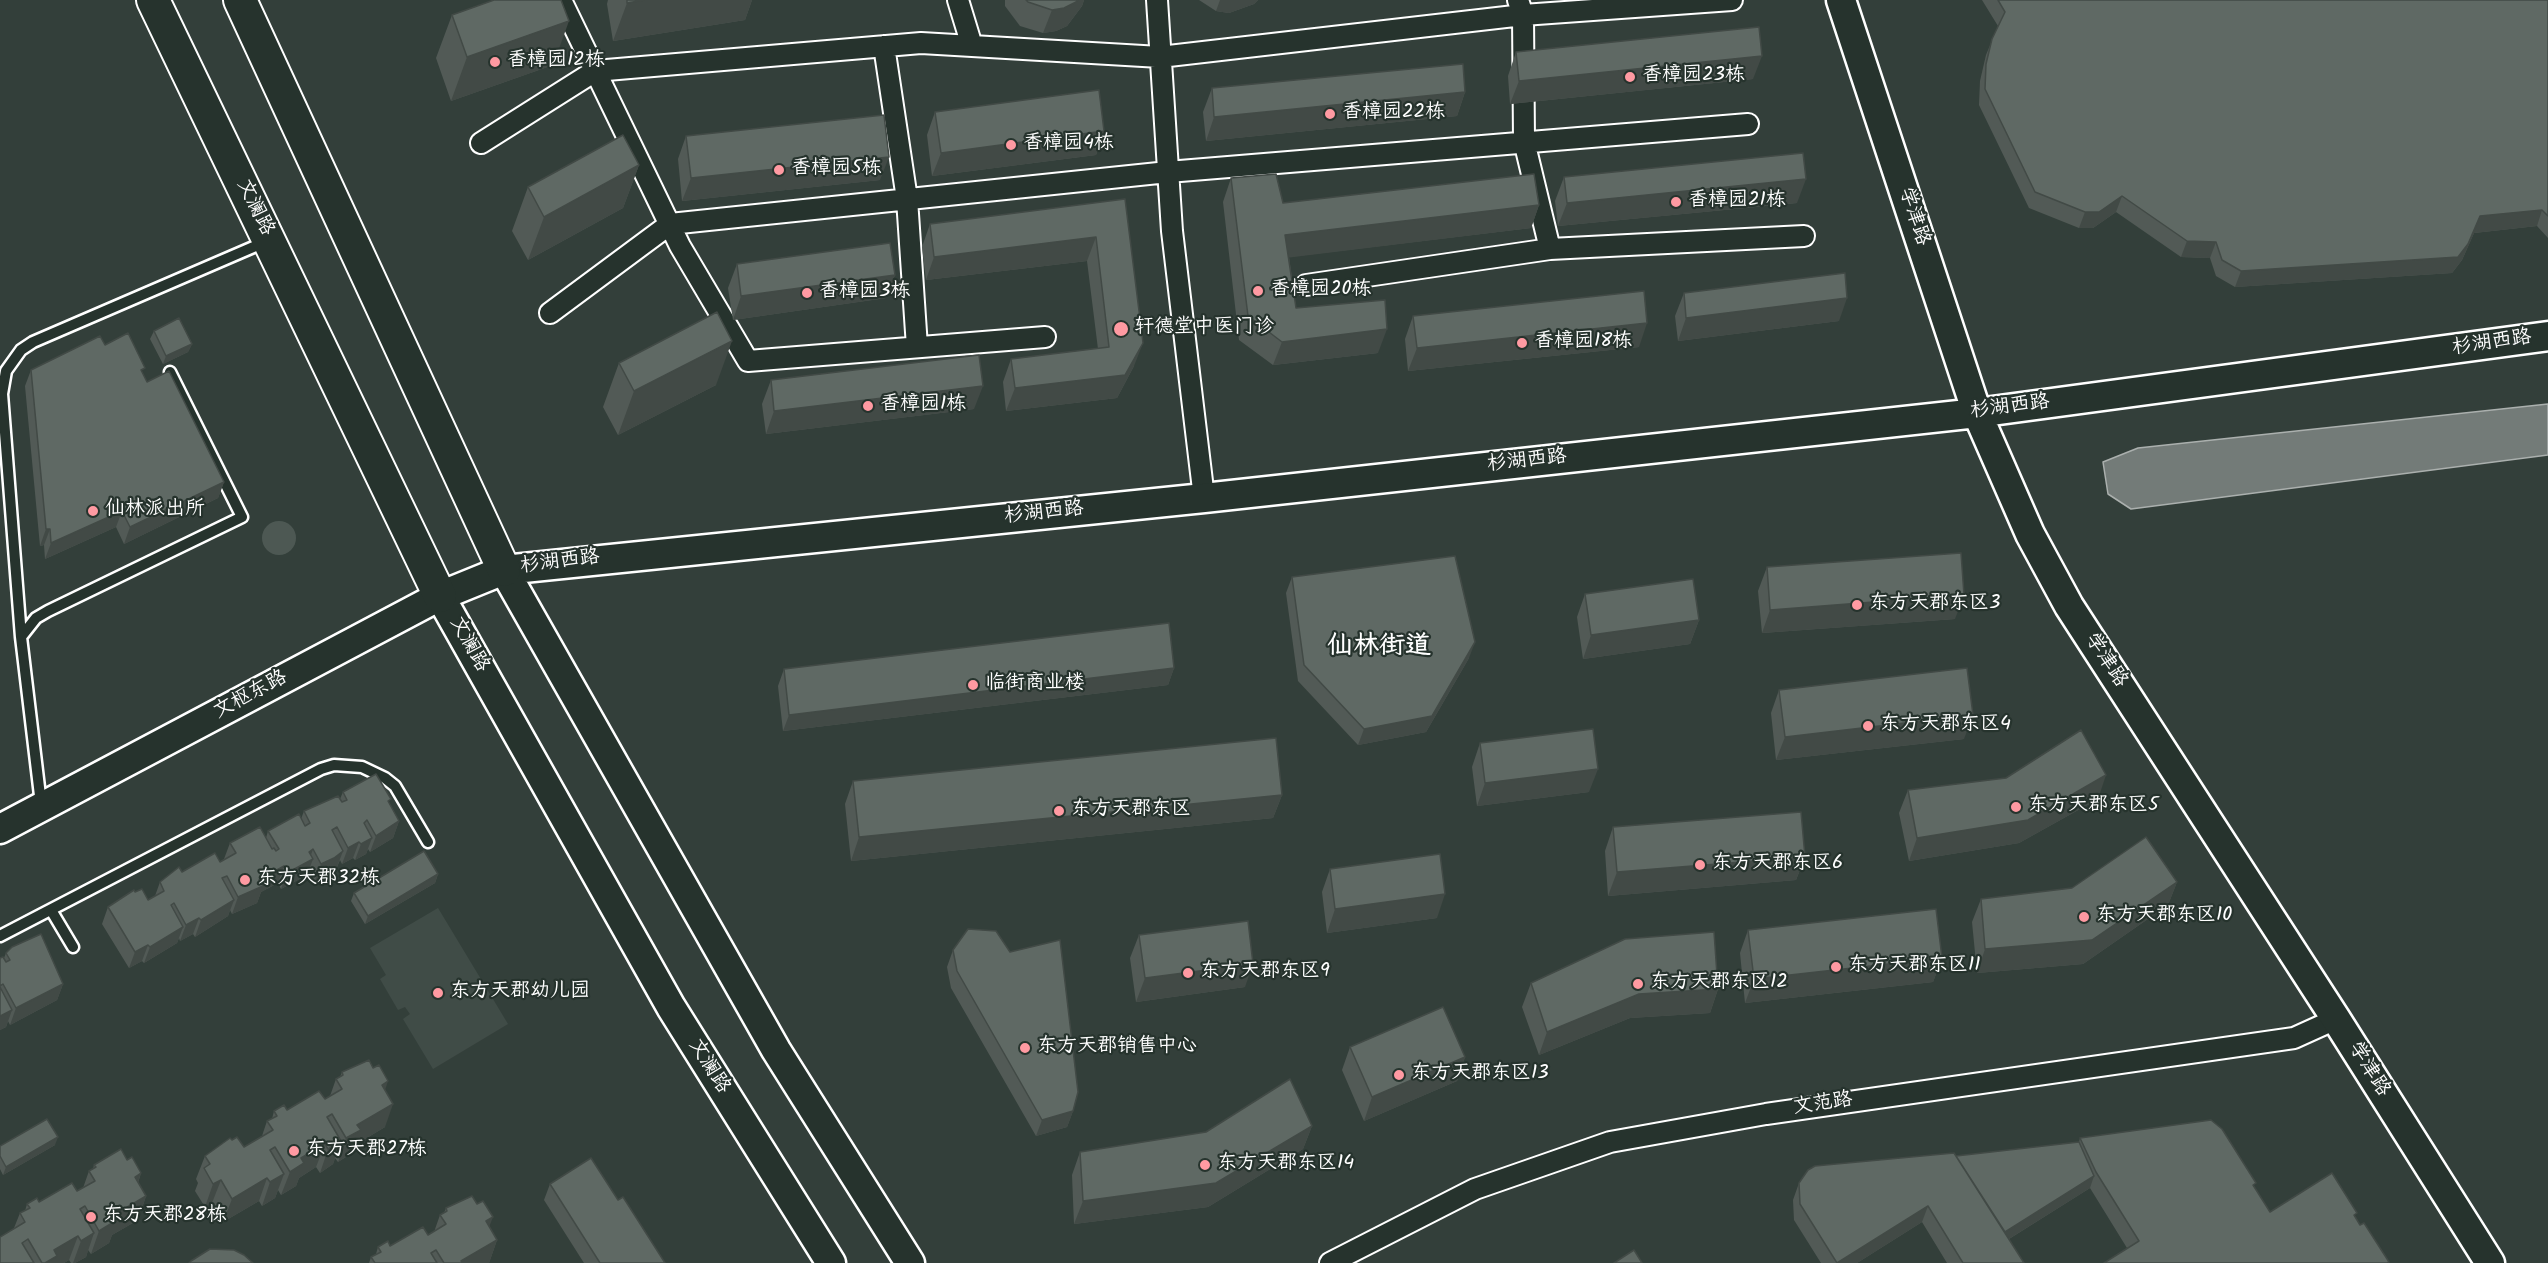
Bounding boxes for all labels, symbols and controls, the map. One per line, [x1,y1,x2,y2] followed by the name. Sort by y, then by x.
[507,50,605,74] place label: 香樟园12栋
[488,55,502,69] marker: 香樟园12栋
[1642,65,1745,89] place label: 香樟园23栋
[1623,70,1637,84] marker: 香樟园23栋
[1342,102,1445,126] place label: 香樟园22栋
[1323,107,1337,121] marker: 香樟园22栋
[1023,133,1114,157] place label: 香樟园4栋
[1004,138,1018,152] marker: 香樟园4栋
[791,158,882,182] place label: 香樟园5栋
[772,163,786,177] marker: 香樟园5栋
[230,176,278,240] street label: 文澜路
[1892,185,1934,249] street label: 学津路
[1688,190,1786,214] place label: 香樟园21栋
[1669,195,1683,209] marker: 香樟园21栋
[1270,279,1372,303] place label: 香樟园20栋
[819,281,910,305] place label: 香樟园3栋
[1251,284,1265,298] marker: 香樟园20栋
[800,286,814,300] marker: 香樟园3栋
[1134,317,1274,341] place label: 轩德堂中医门诊
[1112,320,1130,338] marker: 轩德堂中医门诊
[2451,327,2533,361] street label: 杉湖西路
[1534,331,1632,355] place label: 香樟园18栋
[1515,336,1529,350] marker: 香樟园18栋
[1969,391,2051,425] street label: 杉湖西路
[880,394,966,418] place label: 香樟园1栋
[861,399,875,413] marker: 香樟园1栋
[1486,446,1568,478] street label: 杉湖西路
[1003,498,1085,530] street label: 杉湖西路
[105,499,205,523] place label: 仙林派出所
[86,504,100,518] marker: 仙林派出所
[519,546,601,580] street label: 杉湖西路
[1869,593,2000,617] place label: 东方天郡东区3
[1850,598,1864,612] marker: 东方天郡东区3
[443,613,493,677] street label: 文澜路
[2079,629,2131,693] street label: 学津路
[1327,633,1431,665] district label: 仙林街道
[210,667,292,725] street label: 文枢东路
[985,673,1085,697] place label: 临街商业楼
[966,678,980,692] marker: 临街商业楼
[1880,714,2011,738] place label: 东方天郡东区4
[1861,719,1875,733] marker: 东方天郡东区4
[2028,795,2159,819] place label: 东方天郡东区5
[1071,799,1191,823] place label: 东方天郡东区
[2009,800,2023,814] marker: 东方天郡东区5
[1052,804,1066,818] marker: 东方天郡东区
[1712,853,1843,877] place label: 东方天郡东区6
[1693,858,1707,872] marker: 东方天郡东区6
[257,868,380,892] place label: 东方天郡32栋
[238,873,252,887] marker: 东方天郡32栋
[2096,905,2232,929] place label: 东方天郡东区10
[2077,910,2091,924] marker: 东方天郡东区10
[1848,955,1981,979] place label: 东方天郡东区11
[1829,960,1843,974] marker: 东方天郡东区11
[1200,961,1330,985] place label: 东方天郡东区9
[1181,966,1195,980] marker: 东方天郡东区9
[1650,972,1788,996] place label: 东方天郡东区12
[1631,977,1645,991] marker: 东方天郡东区12
[450,981,590,1005] place label: 东方天郡幼儿园
[431,986,445,1000] marker: 东方天郡幼儿园
[682,1035,734,1099] street label: 文澜路
[1037,1036,1197,1060] place label: 东方天郡销售中心
[2342,1038,2394,1102] street label: 学津路
[1018,1041,1032,1055] marker: 东方天郡销售中心
[1411,1063,1549,1087] place label: 东方天郡东区13
[1392,1068,1406,1082] marker: 东方天郡东区13
[1792,1089,1854,1121] street label: 文范路
[306,1139,427,1163] place label: 东方天郡27栋
[287,1144,301,1158] marker: 东方天郡27栋
[1217,1153,1354,1177] place label: 东方天郡东区14
[1198,1158,1212,1172] marker: 东方天郡东区14
[103,1205,227,1229] place label: 东方天郡28栋
[84,1210,98,1224] marker: 东方天郡28栋

